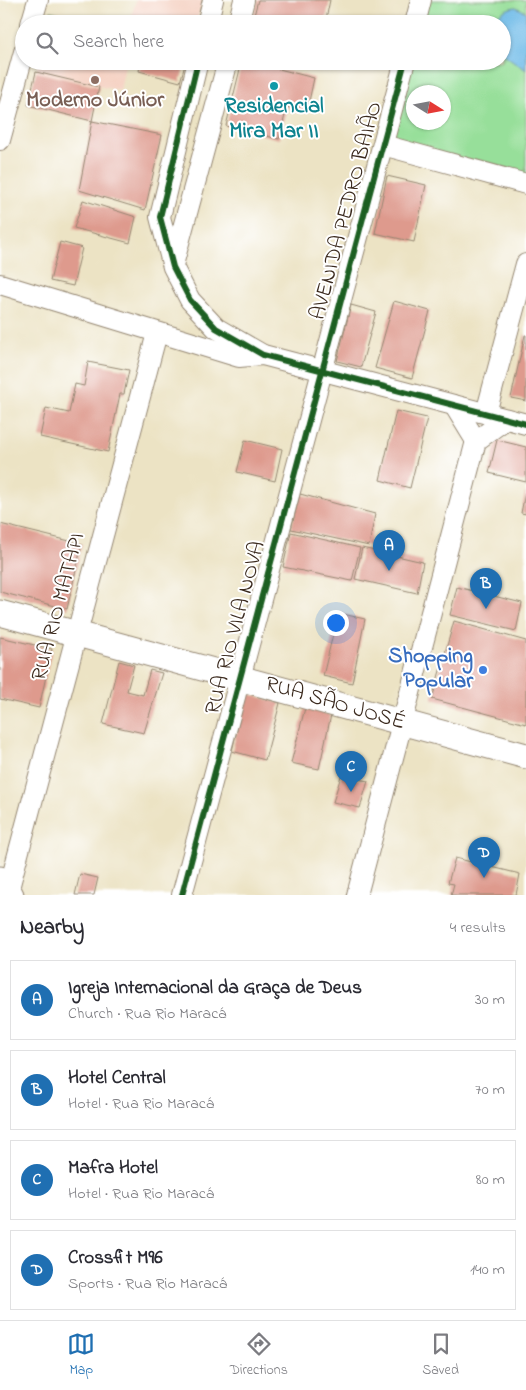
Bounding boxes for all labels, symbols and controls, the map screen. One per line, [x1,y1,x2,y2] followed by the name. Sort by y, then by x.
[15,15,511,70] search box
[33,29,61,57] icon: search
[73,29,164,56] text: Search here
[89,74,101,86] marker: Moderno Júnior
[268,80,280,92] marker: Residencial Mira Mar II
[26,85,165,117] place label: Moderno Júnior
[406,85,451,130] north arrow
[224,91,324,148] place label: Residencial Mira Mar II
[302,98,392,324] street label: AVENIDA PEDRO BAIÃO
[24,529,94,685] street label: RUA RIO MATAPI
[373,530,405,571] pin: A
[197,538,275,718] street label: RUA RIO VILA NOVA
[470,568,502,609] pin: B
[323,610,349,636] your location
[388,641,474,698] place label: Shopping Popular
[477,664,489,676] marker: Shopping Popular
[261,669,409,739] street label: RUA SÃO JOSÉ
[335,751,367,792] pin: C
[468,837,500,878] pin: D
[20,913,84,943] text: Nearby
[450,916,506,940] text: 4 results
[68,975,362,1002] text: Igreja Internacional da Graça de Deus
[32,988,42,1012] text: A
[475,988,505,1012] text: 30 m
[68,1002,226,1026] text: Church · Rua Rio Maracá
[68,1065,166,1092] text: Hotel Central
[32,1078,42,1102] text: B
[475,1078,505,1102] text: 70 m
[68,1092,214,1116] text: Hotel · Rua Rio Maracá
[68,1155,158,1182] text: Mafra Hotel
[33,1168,41,1192] text: C
[476,1168,505,1192] text: 80 m
[68,1182,214,1206] text: Hotel · Rua Rio Maracá
[68,1245,163,1272] text: Crossfit M96
[31,1258,43,1282] text: D
[470,1258,505,1282] text: 140 m
[68,1272,227,1296] text: Sports · Rua Rio Maracá
[67,1330,95,1381] tab: Map
[230,1330,288,1381] tab: Directions
[422,1330,459,1381] tab: Saved

